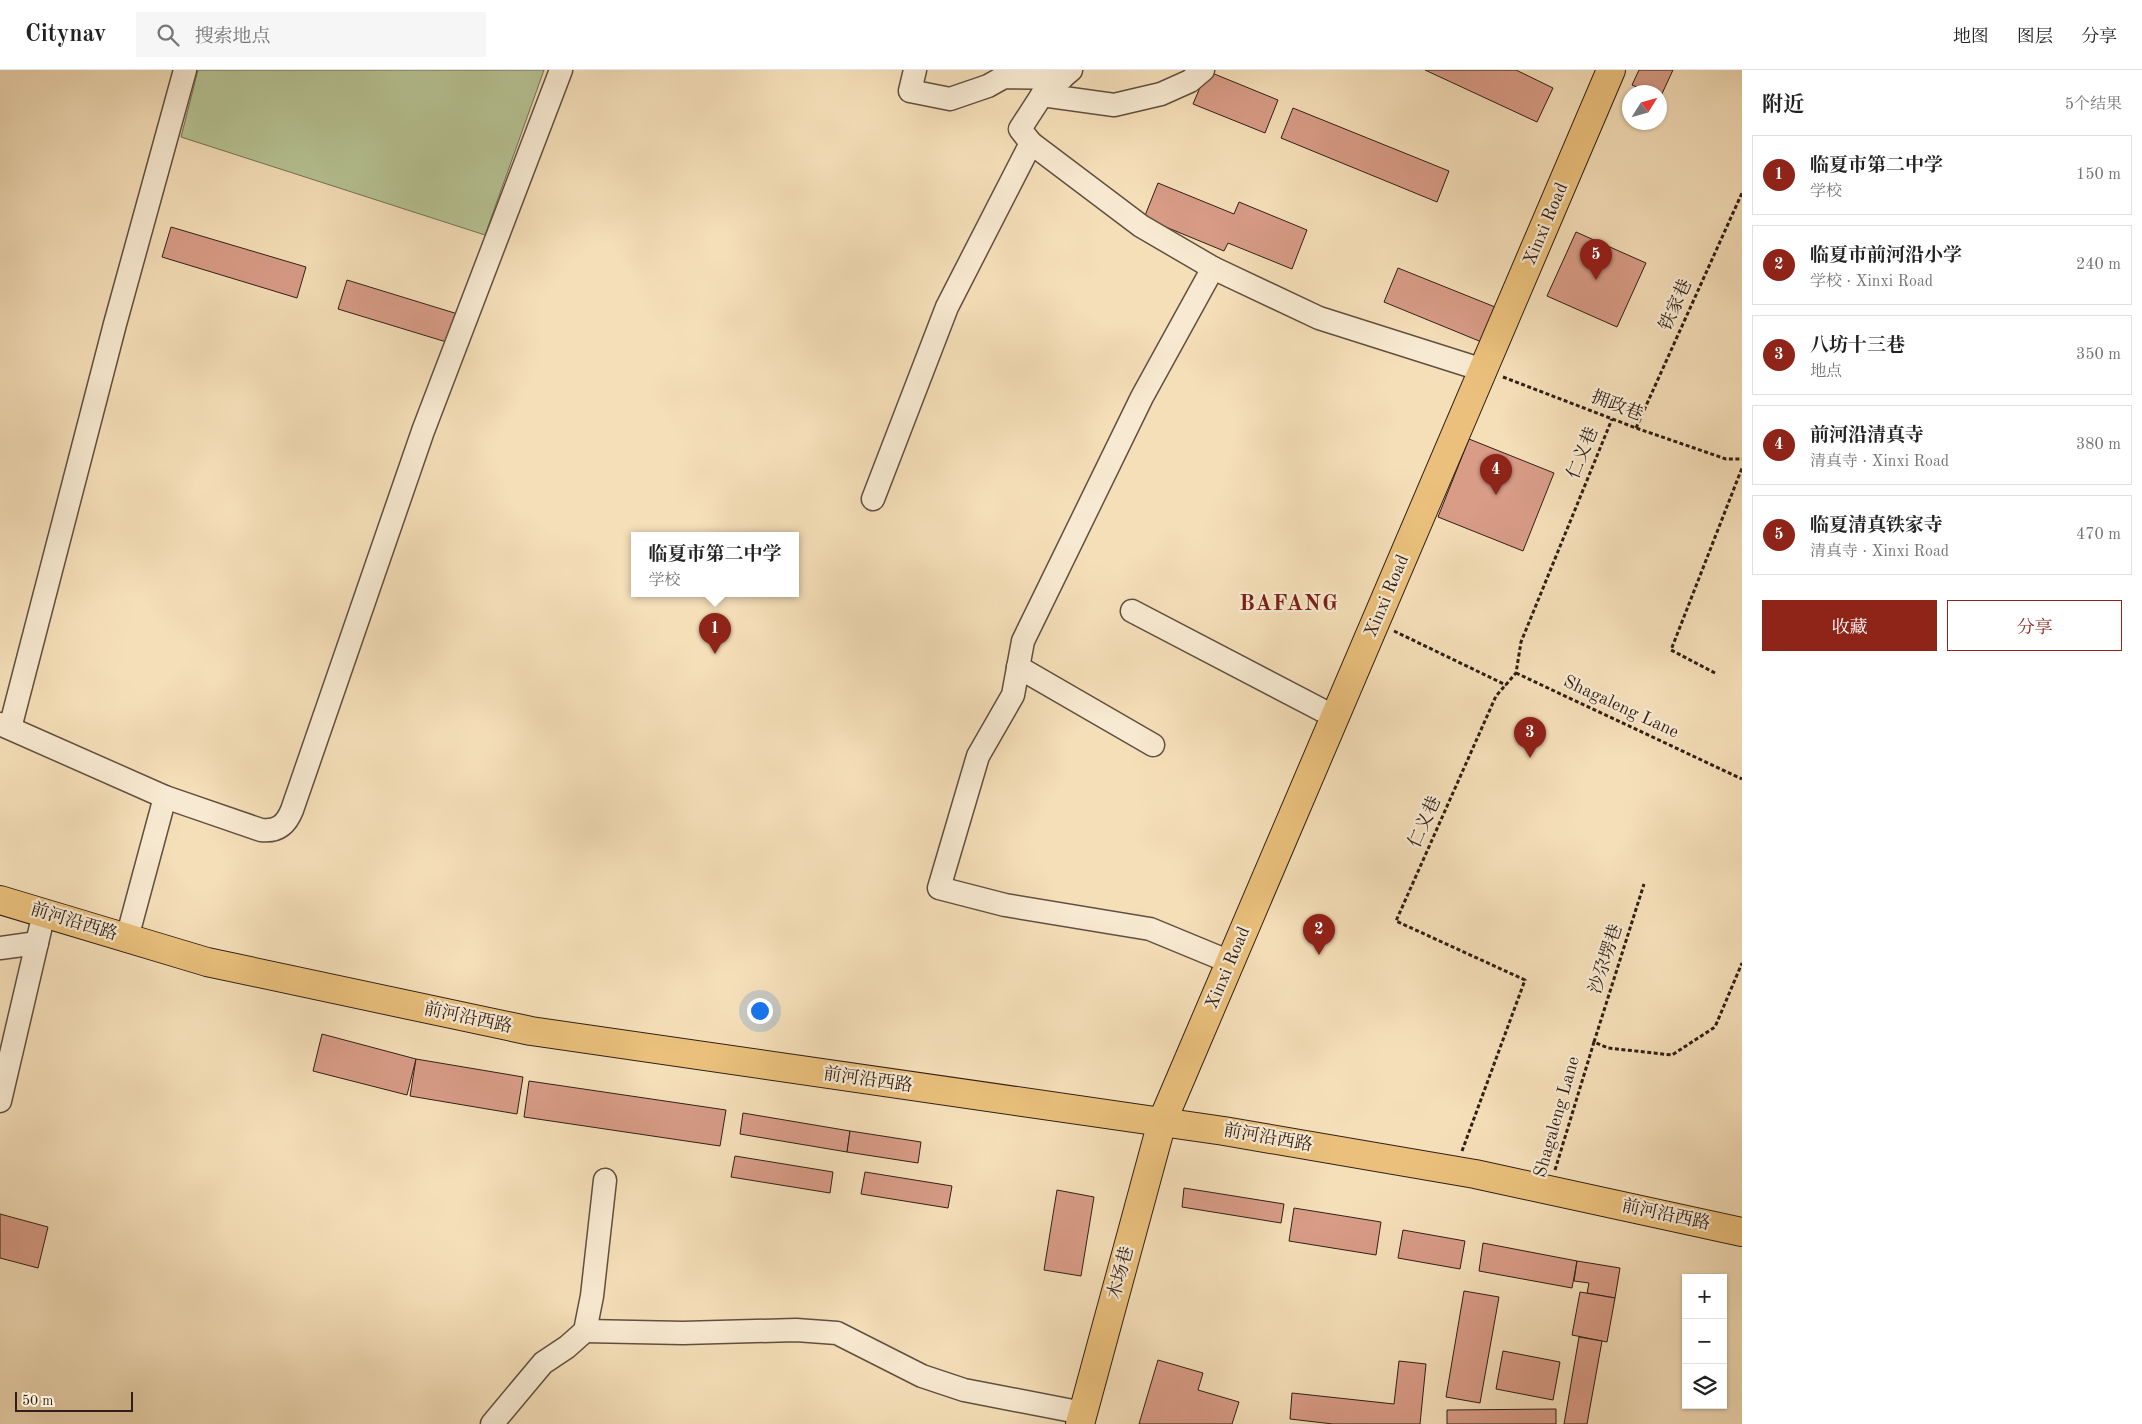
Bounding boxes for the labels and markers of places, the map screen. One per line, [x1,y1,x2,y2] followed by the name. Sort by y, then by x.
[1580,239,1612,280] pin: 5
[1480,454,1512,495] pin: 4
[699,613,731,654] pin: 1
[1514,717,1546,758] pin: 3
[1303,914,1335,955] pin: 2

